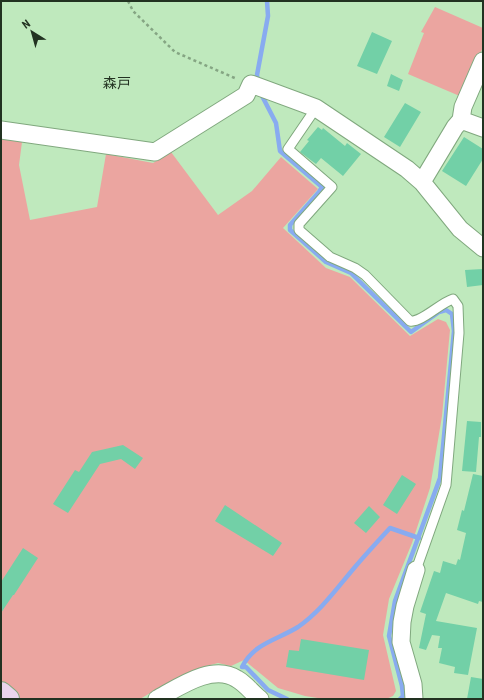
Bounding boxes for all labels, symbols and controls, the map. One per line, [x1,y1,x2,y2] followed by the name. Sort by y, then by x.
[12,12,52,52] north arrow
[20,17,33,32] text: N
[103,75,131,91] district label: 森戸

